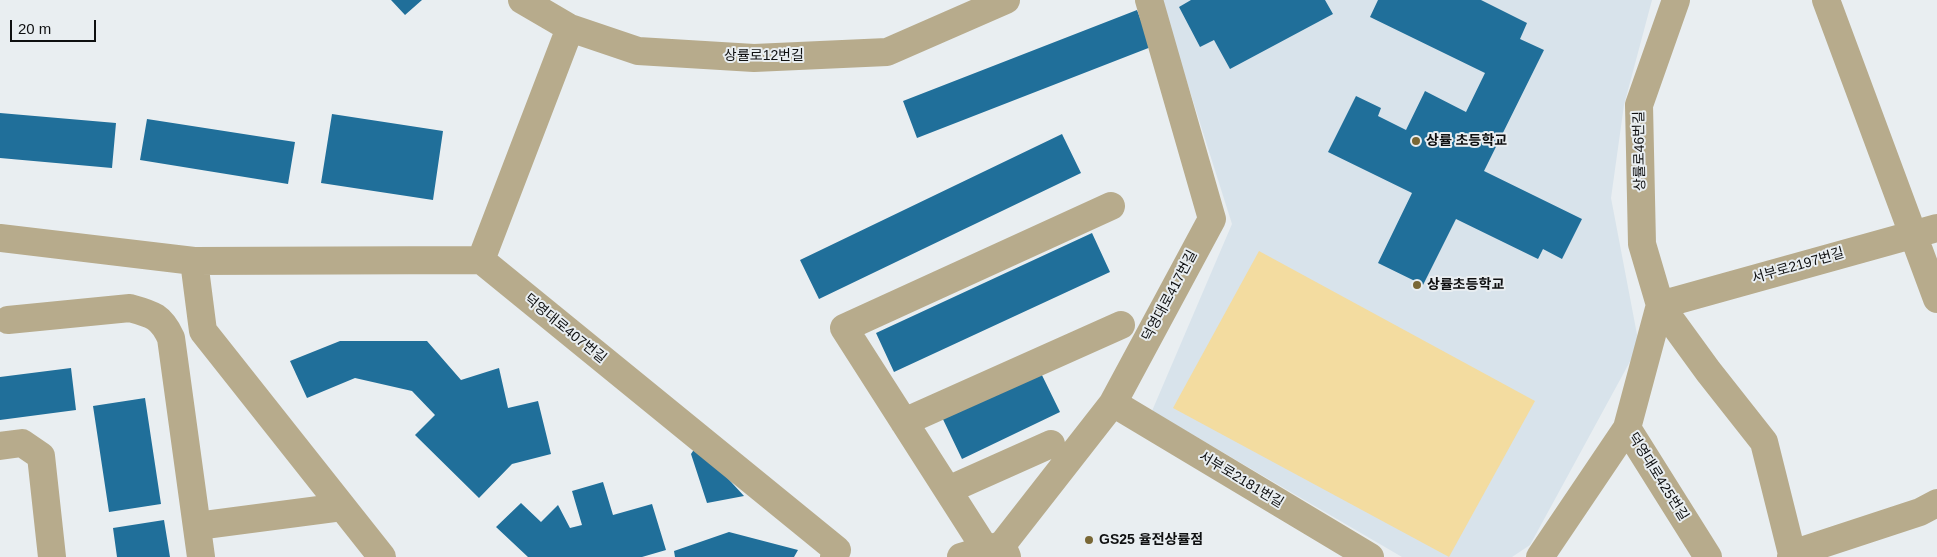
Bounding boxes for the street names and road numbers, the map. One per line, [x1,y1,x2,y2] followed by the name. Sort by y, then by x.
[724,48,804,64] street label: 상률로12번길
[1631,111,1649,191] street label: 상률로46번길
[1750,245,1846,287] street label: 서부로2197번길
[1139,248,1201,344] street label: 덕영대로417번길
[521,291,609,367] street label: 덕영대로407번길
[1624,430,1692,524] street label: 덕영대로425번길
[1196,448,1286,512] street label: 서부로2181번길

